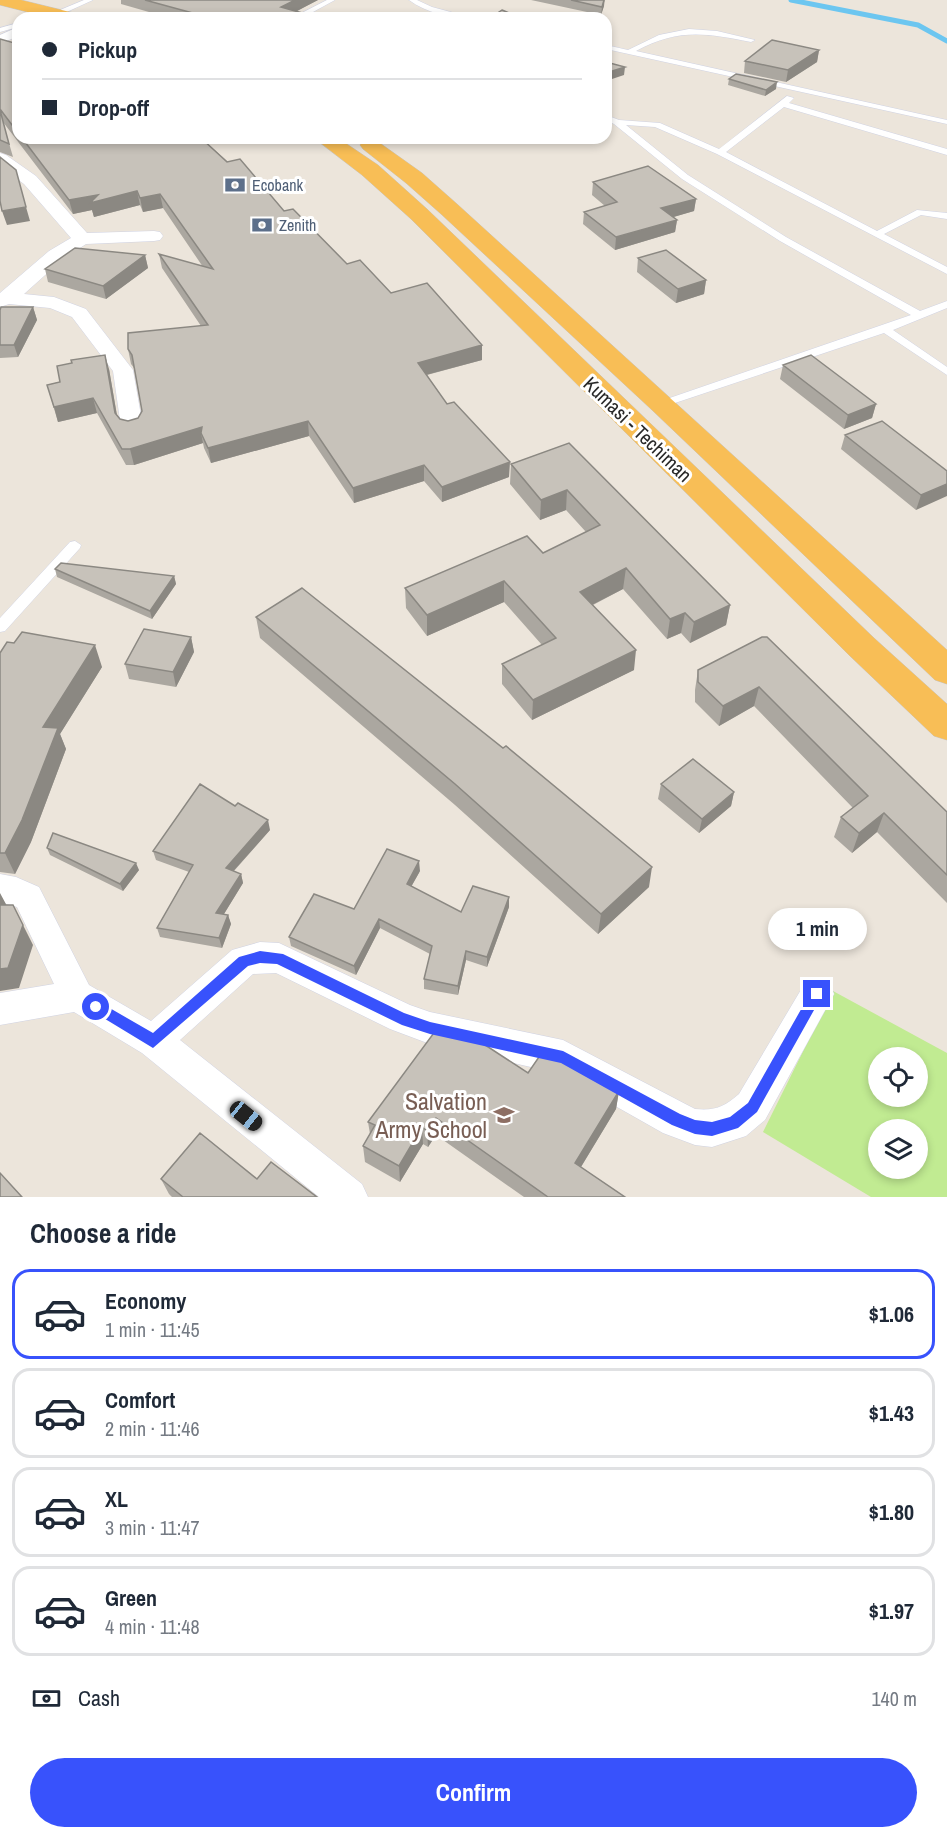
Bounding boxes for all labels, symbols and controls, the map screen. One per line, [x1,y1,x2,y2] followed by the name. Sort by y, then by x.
[78,35,137,65] text: Pickup
[78,93,149,123] text: Drop-off
[223,173,247,197] bank icon: Ecobank
[252,174,303,196] place label: Ecobank
[250,213,274,237] bank icon: Zenith
[279,214,316,236] place label: Zenith
[578,370,698,488] street label: Kumasi - Techiman
[768,907,866,949] callout: 1 min
[796,915,839,942] text: 1 min
[803,980,830,1007] route end
[82,993,109,1020] route start
[868,1047,928,1179] map controls
[868,1047,928,1107] button: locate
[374,1085,487,1145] place label: Salvation Army School
[226,1098,266,1134] car
[492,1103,516,1127] school or university icon: Salvation Army School
[868,1119,928,1179] button: layers
[30,1215,176,1251] text: Choose a ride
[105,1286,186,1316] text: Economy
[33,1287,87,1341] icon: car
[869,1299,914,1329] text: $1.06
[105,1316,200,1343] text: 1 min · 11:45
[105,1385,175,1415] text: Comfort
[33,1386,87,1440] icon: car
[869,1398,914,1428] text: $1.43
[105,1415,200,1442] text: 2 min · 11:46
[105,1484,128,1514] text: XL
[33,1485,87,1539] icon: car
[869,1497,914,1527] text: $1.80
[105,1514,200,1541] text: 3 min · 11:47
[105,1583,157,1613] text: Green
[33,1584,87,1638] icon: car
[869,1596,914,1626] text: $1.97
[105,1613,200,1640] text: 4 min · 11:48
[30,1682,63,1715] icon: cash
[78,1683,120,1713] text: Cash
[871,1685,917,1712] text: 140 m
[30,1758,917,1827] button: Confirm

